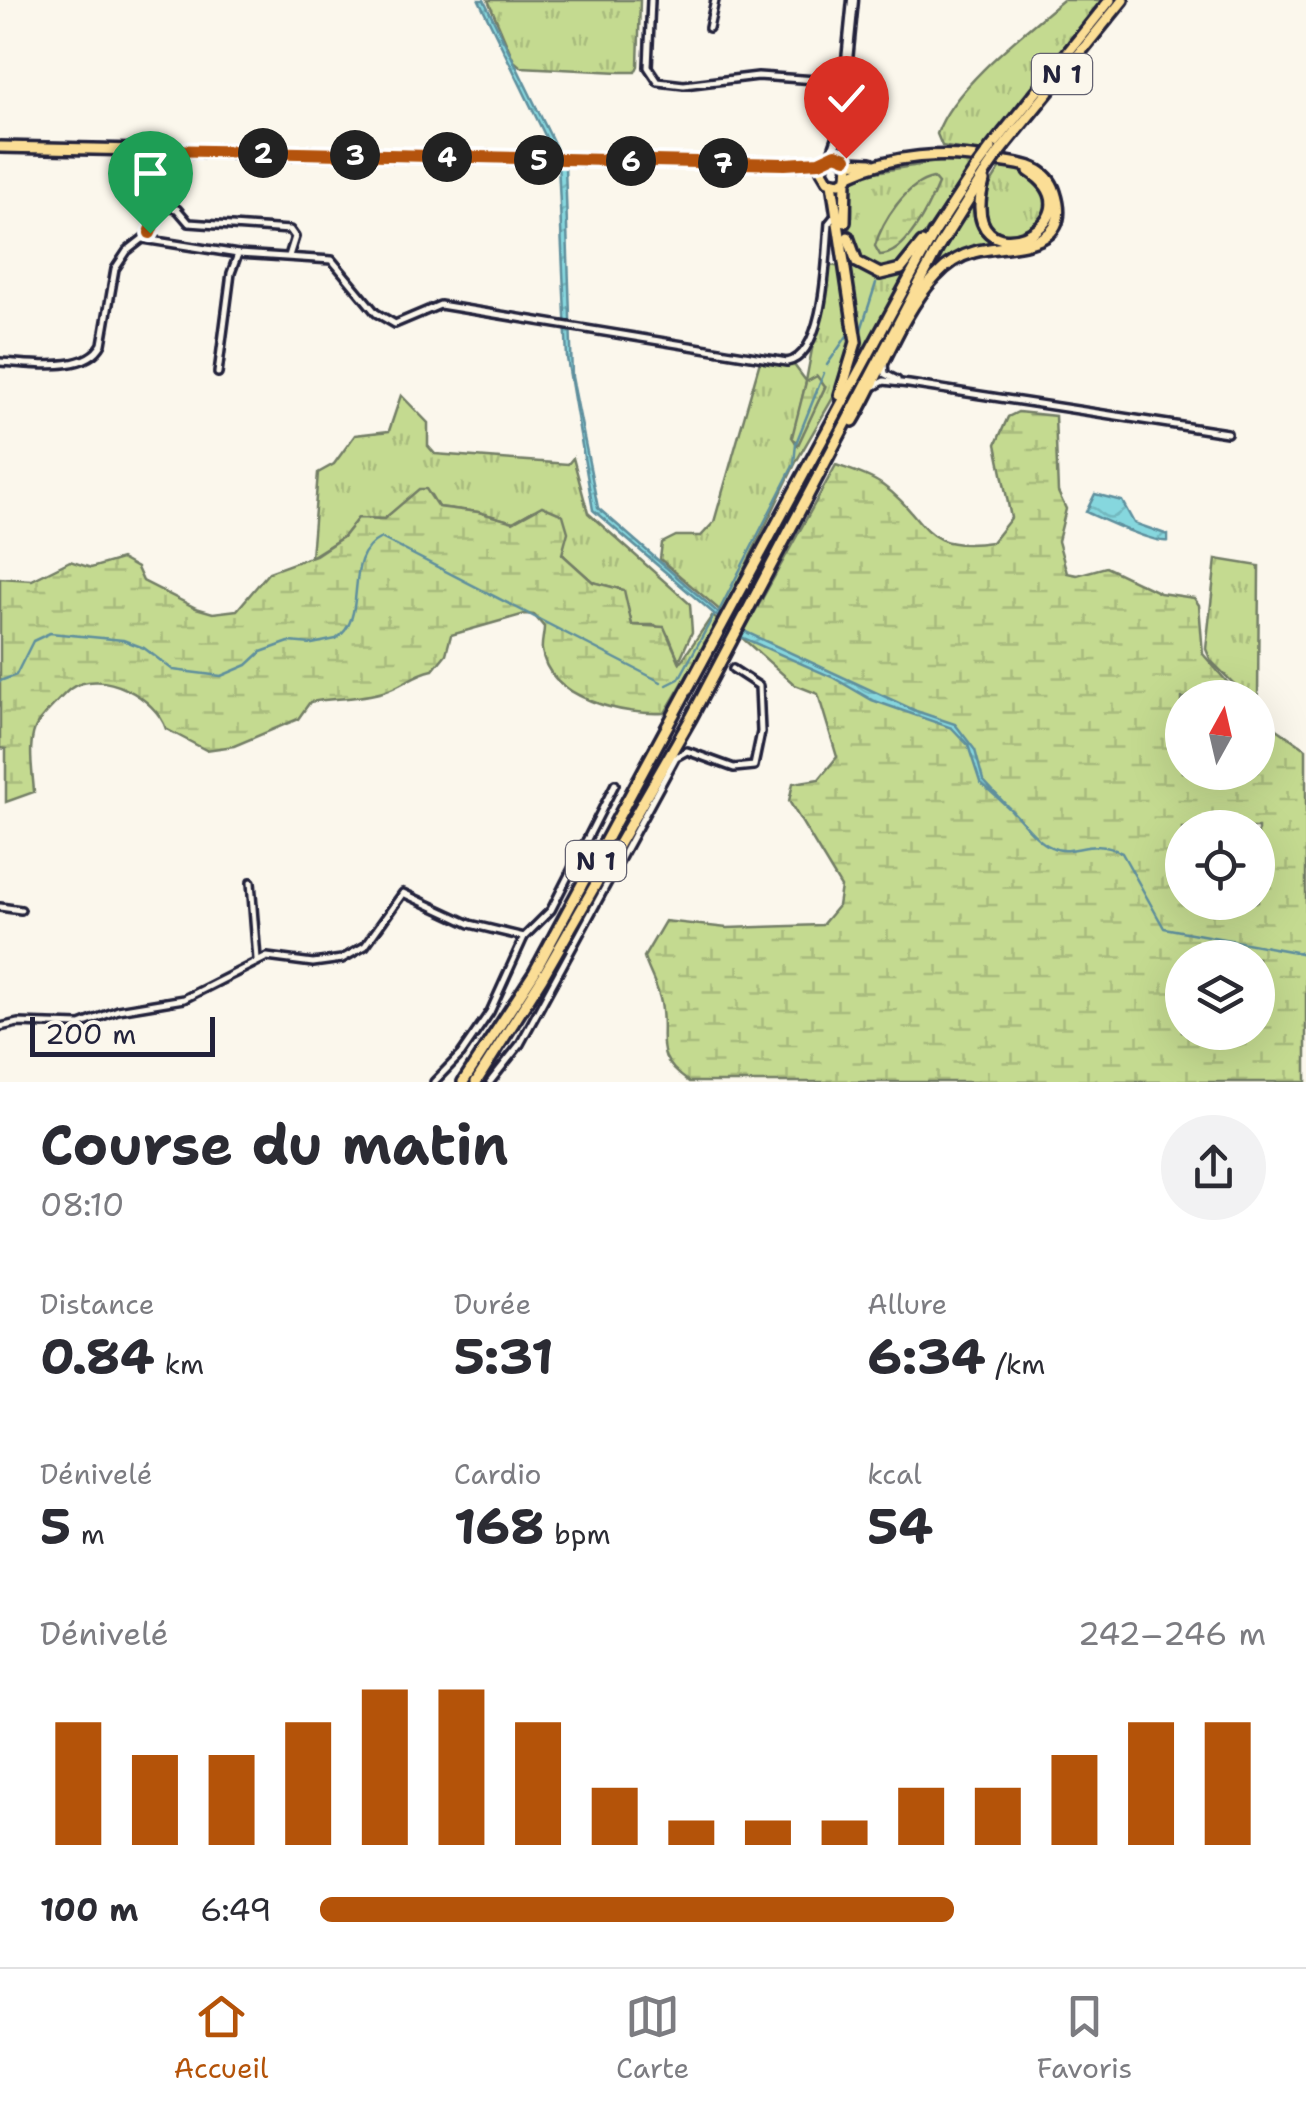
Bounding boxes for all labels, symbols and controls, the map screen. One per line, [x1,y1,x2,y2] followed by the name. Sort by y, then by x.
[1032,54,1092,94] road number: N 1
[804,56,889,159] pin
[819,71,874,126] icon: check
[238,128,288,178] pin: 2
[330,130,380,180] pin: 3
[108,131,193,234] pin
[422,132,472,182] pin: 4
[253,134,273,172] text: 2
[514,135,564,185] pin: 5
[345,136,365,174] text: 3
[606,136,656,186] pin: 6
[437,138,457,176] text: 4
[698,138,748,188] pin: 7
[530,141,548,179] text: 5
[621,142,641,180] text: 6
[713,144,733,182] text: 7
[123,146,178,201] icon: arrive
[1165,680,1275,790] north arrow
[1165,680,1275,1050] map controls
[1165,810,1275,920] button: locate
[566,841,626,881] road number: N 1
[1165,940,1275,1050] button: layers
[30,1012,215,1056] scale bar
[45,1015,136,1053] text: 200 m
[40,1108,509,1182] text: Course du matin
[1161,1115,1266,1220] button: share
[40,1183,125,1226] text: 08:10
[40,1285,155,1323] text: Distance
[454,1285,531,1323] text: Durée
[867,1285,947,1323] text: Allure
[40,1323,155,1390] text: 0.84
[454,1323,554,1390] text: 5:31
[867,1323,986,1390] text: 6:34
[155,1345,204,1383] text: km
[986,1345,1045,1383] text: /km
[40,1455,153,1493] text: Dénivelé
[454,1455,542,1493] text: Cardio
[867,1455,922,1493] text: kcal
[40,1493,71,1560] text: 5
[454,1493,545,1560] text: 168
[867,1493,933,1560] text: 54
[71,1515,105,1553] text: m
[545,1515,611,1553] text: bpm
[40,1612,169,1655] text: Dénivelé
[1078,1612,1266,1655] text: 242–246 m
[40,1888,139,1931] text: 100 m
[200,1888,272,1931] text: 6:49
[174,1989,269,2087] tab: Accueil
[616,1989,689,2087] tab: Carte
[1037,1989,1132,2087] tab: Favoris

